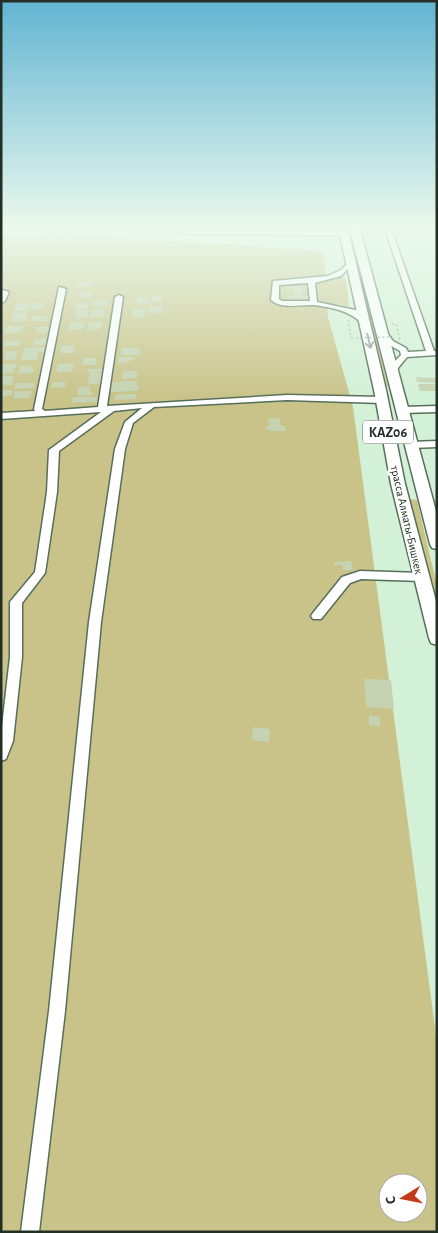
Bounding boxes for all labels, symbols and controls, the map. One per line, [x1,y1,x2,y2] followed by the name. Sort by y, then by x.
[365,333,374,349] one-way arrow
[363,421,413,444] road number: KАZ06
[388,464,425,576] street label: трасса Алматы-Бишкек
[378,1173,428,1223] north arrow
[384,1195,399,1205] text: С

